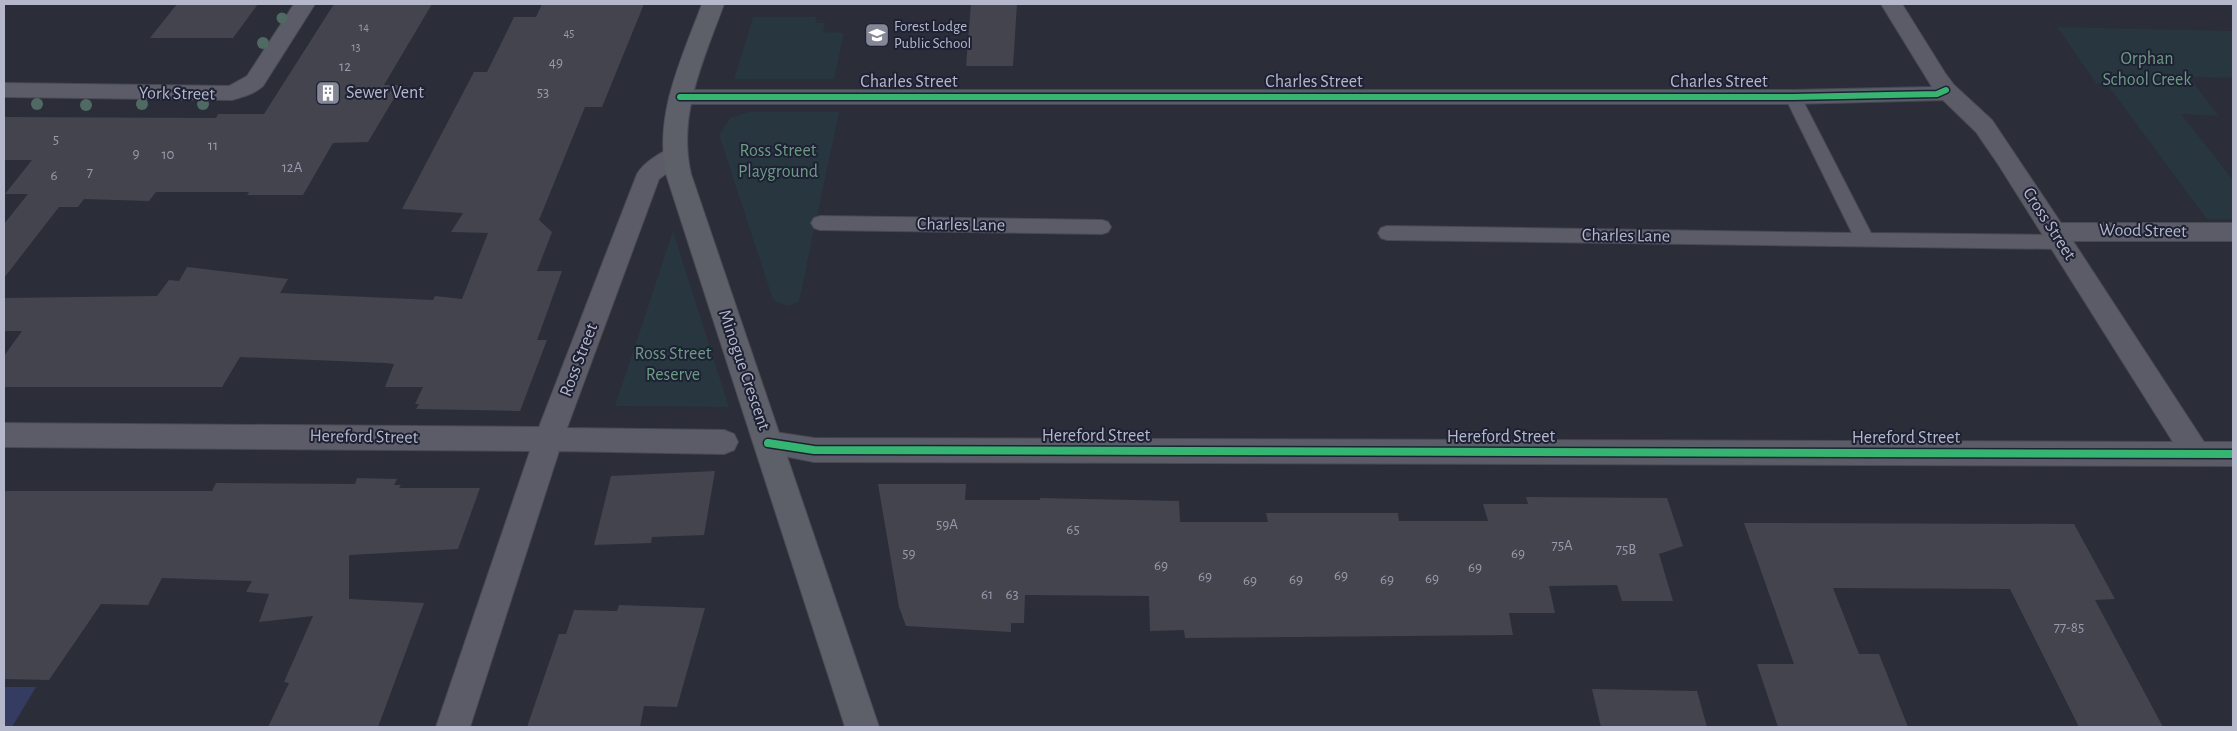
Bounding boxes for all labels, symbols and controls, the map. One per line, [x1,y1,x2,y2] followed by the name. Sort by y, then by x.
[894,19,971,51] place label: Forest Lodge Public School
[359,21,369,33] house number: 14
[864,22,890,48] school or university icon: Forest Lodge Public School
[564,27,574,39] house number: 45
[351,41,361,53] house number: 13
[2102,50,2192,89] park label: Orphan School Creek
[549,55,563,70] house number: 49
[339,59,351,74] house number: 12
[860,73,958,91] street label: Charles Street
[1265,73,1363,91] street label: Charles Street
[1670,73,1768,91] street label: Charles Street
[315,80,341,106] building icon: Sewer Vent
[139,84,216,104] street label: York Street
[346,84,424,102] place label: Sewer Vent
[537,85,549,100] house number: 53
[53,132,59,147] house number: 5
[208,138,218,153] house number: 11
[738,142,818,181] park label: Ross Street Playground
[132,146,140,161] house number: 9
[161,147,175,162] house number: 10
[282,160,303,175] house number: 12A
[87,165,93,180] house number: 7
[50,168,58,183] house number: 6
[2019,185,2079,264] street label: Cross Street
[917,215,1005,235] street label: Charles Lane
[2099,221,2187,241] street label: Wood Street
[1582,226,1670,246] street label: Charles Lane
[715,308,773,433] street label: Minogue Crescent
[557,321,601,399] street label: Ross Street
[635,345,712,384] park label: Ross Street Reserve
[310,427,419,447] street label: Hereford Street
[1042,427,1151,445] street label: Hereford Street
[1447,428,1556,446] street label: Hereford Street
[1852,429,1961,447] street label: Hereford Street
[936,517,958,532] house number: 59A
[1066,522,1080,537] house number: 65
[1551,538,1573,553] house number: 75A
[1616,542,1636,557] house number: 75B
[902,546,916,561] house number: 59
[1511,546,1525,561] house number: 69
[1154,558,1168,573] house number: 69
[1468,560,1482,575] house number: 69
[1334,568,1348,583] house number: 69
[1198,569,1212,584] house number: 69
[1425,571,1439,586] house number: 69
[1289,572,1303,587] house number: 69
[1380,572,1394,587] house number: 69
[1243,573,1257,588] house number: 69
[981,587,993,602] house number: 61
[1005,587,1019,602] house number: 63
[2054,620,2084,635] house number: 77-85

